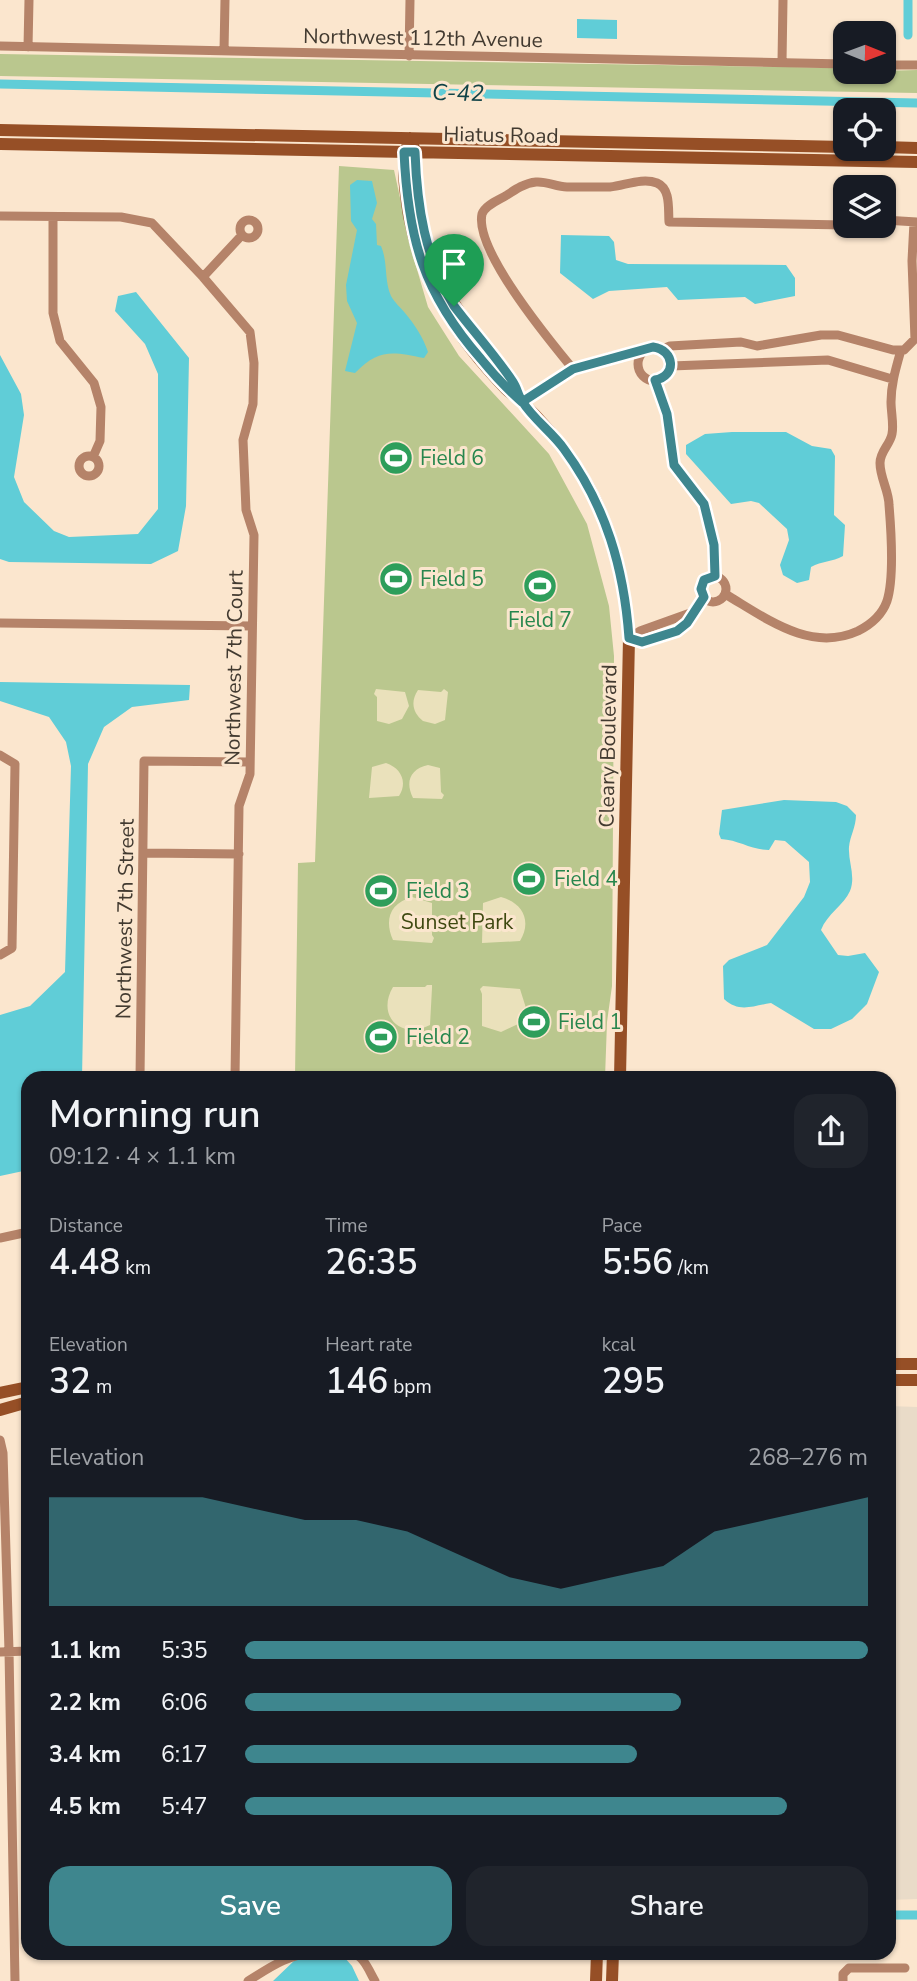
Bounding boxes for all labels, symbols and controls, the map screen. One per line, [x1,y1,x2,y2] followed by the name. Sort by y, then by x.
[833,21,896,84] north arrow
[833,21,896,238] map controls
[303,22,543,54] street label: Northwest 112th Avenue
[432,77,484,109] water label: C-42
[833,98,896,161] button: locate
[443,120,559,150] street label: Hiatus Road
[833,175,896,238] button: layers
[424,234,484,306] pin
[435,245,473,283] icon: arrive
[377,439,415,477] sports icon: Field 6
[420,444,484,472] place label: Field 6
[377,560,415,598] sports icon: Field 5
[420,565,484,593] place label: Field 5
[521,567,559,605] sports icon: Field 7
[218,569,250,766] street label: Northwest 7th Court
[508,606,572,634] place label: Field 7
[593,664,623,828] street label: Cleary Boulevard
[109,818,141,1019] street label: Northwest 7th Street
[510,860,548,898] sports icon: Field 4
[554,865,618,893] place label: Field 4
[362,872,400,910] sports icon: Field 3
[406,877,470,905] place label: Field 3
[401,908,514,936] park label: Sunset Park
[515,1003,553,1041] sports icon: Field 1
[558,1008,622,1036] place label: Field 1
[362,1018,400,1056] sports icon: Field 2
[406,1023,470,1051] place label: Field 2
[49,1089,261,1140] text: Morning run
[794,1094,868,1168] button: share
[49,1141,236,1172] text: 09:12 · 4 × 1.1 km
[49,1213,123,1239] text: Distance
[325,1213,368,1239] text: Time
[602,1213,642,1239] text: Pace
[49,1239,120,1286] text: 4.48
[325,1239,418,1286] text: 26:35
[602,1239,673,1286] text: 5:56
[120,1255,151,1281] text: km
[673,1255,709,1281] text: /km
[49,1332,128,1358] text: Elevation
[325,1332,412,1358] text: Heart rate
[602,1332,635,1358] text: kcal
[49,1358,91,1405] text: 32
[325,1358,388,1405] text: 146
[602,1358,665,1405] text: 295
[91,1374,112,1400] text: m
[388,1374,432,1400] text: bpm
[49,1442,144,1473] text: Elevation
[748,1442,868,1473] text: 268–276 m
[49,1635,121,1666] text: 1.1 km
[161,1635,208,1666] text: 5:35
[49,1687,121,1718] text: 2.2 km
[161,1687,208,1718] text: 6:06
[49,1739,121,1770] text: 3.4 km
[161,1739,208,1770] text: 6:17
[49,1791,121,1822] text: 4.5 km
[161,1791,208,1822] text: 5:47
[49,1866,452,1946] button: Save
[466,1866,868,1946] button: Share

